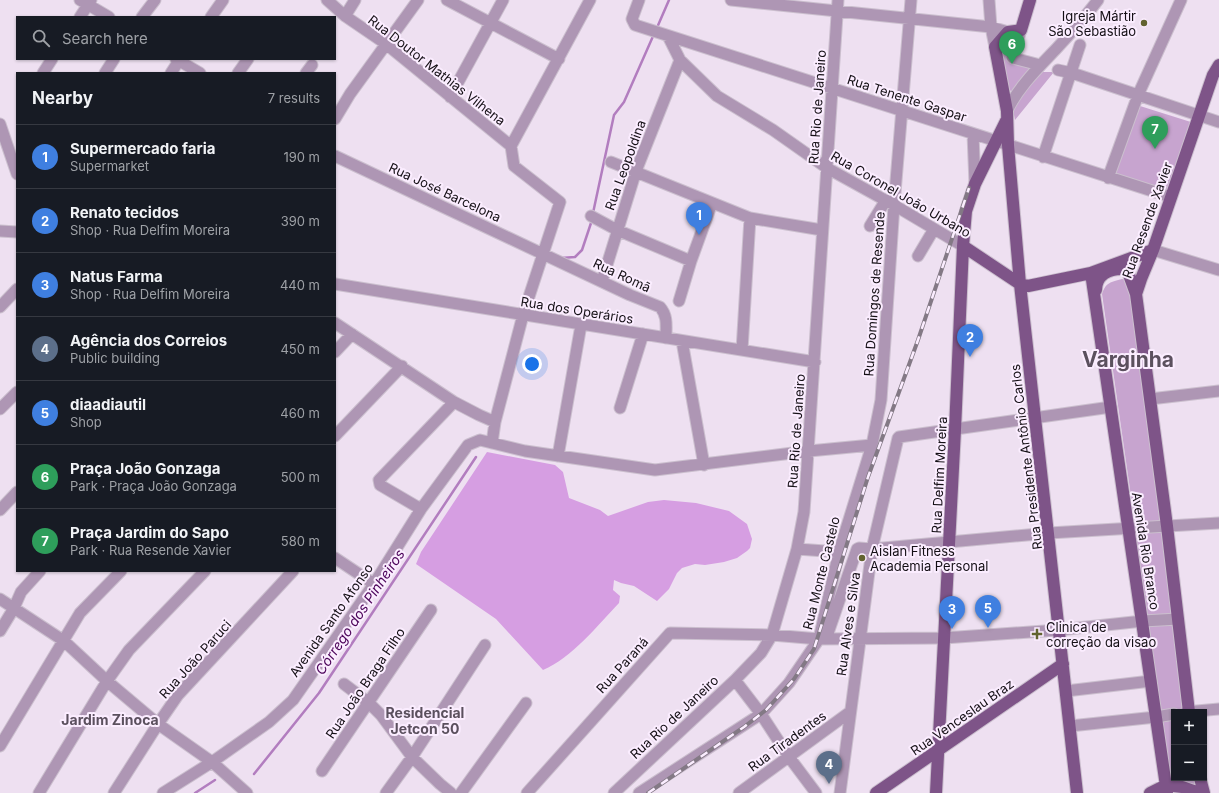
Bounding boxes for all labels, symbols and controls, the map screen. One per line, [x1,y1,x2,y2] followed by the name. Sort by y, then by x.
[1048,8,1136,39] place label: Igreja Mártir São Sebastião
[365,11,509,129] street label: Rua Doutor Mathias Vilhena
[16,16,336,60] search box
[1139,18,1149,28] marker: Igreja Mártir São Sebastião
[30,27,52,49] icon: search
[62,29,148,48] text: Search here
[999,31,1025,64] pin: 6
[805,49,829,165] street label: Rua Rio de Janeiro
[845,71,969,125] street label: Rua Tenente Gaspar
[32,88,93,108] text: Nearby
[268,90,320,106] text: 7 results
[1142,116,1168,149] pin: 7
[601,118,649,212] street label: Rua Leopoldina
[70,139,215,158] text: Supermercado faria
[828,147,974,241] street label: Rua Coronel João Urbano
[42,149,48,165] text: 1
[283,149,320,165] text: 190 m
[70,158,149,174] text: Supermarket
[386,159,504,225] street label: Rua José Barcelona
[1119,160,1175,280] street label: Rua Resende Xavier
[686,202,712,235] pin: 1
[70,203,179,222] text: Renato tecidos
[860,211,888,377] street label: Rua Domingos de Resende
[41,213,49,229] text: 2
[281,213,320,229] text: 390 m
[70,222,230,238] text: Shop · Rua Delfim Moreira
[591,255,653,295] street label: Rua Romã
[70,267,163,286] text: Natus Farma
[41,277,49,293] text: 3
[280,277,320,293] text: 440 m
[70,286,230,302] text: Shop · Rua Delfim Moreira
[520,293,635,327] street label: Rua dos Operários
[957,324,983,357] pin: 2
[70,331,227,350] text: Agência dos Correios
[41,341,49,357] text: 4
[280,341,320,357] text: 450 m
[1082,347,1174,372] district label: Varginha
[70,350,160,366] text: Public building
[522,354,542,374] your location
[1007,363,1045,551] street label: Rua Presidente Antônio Carlos
[784,373,808,489] street label: Rua Rio de Janeiro
[70,395,146,414] text: diaadiautil
[41,405,49,421] text: 5
[280,405,320,421] text: 460 m
[70,414,102,430] text: Shop
[928,416,950,534] street label: Rua Delfim Moreira
[70,459,220,478] text: Praça João Gonzaga
[41,469,49,485] text: 6
[281,469,320,485] text: 500 m
[70,478,237,494] text: Park · Praça João Gonzaga
[1129,491,1163,611] street label: Avenida Rio Branco
[799,515,843,631] street label: Rua Monte Castelo
[70,523,229,542] text: Praça Jardim do Sapo
[41,533,49,549] text: 7
[281,533,320,549] text: 580 m
[70,542,231,558] text: Park · Rua Resende Xavier
[870,543,988,574] place label: Aislan Fitness Academia Personal
[311,546,408,678] water label: Córrego dos Pinheiros
[857,553,867,563] marker: Aislan Fitness Academia Personal
[286,560,376,680] street label: Avenida Santo Afonso
[833,571,863,677] street label: Rua Alves e Silva
[975,595,1001,628] pin: 5
[939,596,965,629] pin: 3
[156,617,234,701] street label: Rua João Paruci
[1046,619,1156,650] place label: Clinica de correção da visao
[322,624,408,741] street label: Rua João Braga Filho
[1031,628,1043,640] marker: Clinica de correção da visao
[593,634,651,696] street label: Rua Paraná
[627,672,722,762] street label: Rua Rio de Janeiro
[907,675,1017,759] street label: Rua Venceslau Braz
[386,704,464,737] district label: Residencial Jetcon 50
[745,707,829,775] street label: Rua Tiradentes
[1171,709,1207,781] map controls
[1171,709,1207,745] button: +
[61,711,159,728] district label: Jardim Zinoca
[1171,745,1207,781] button: −
[816,751,842,784] pin: 4

